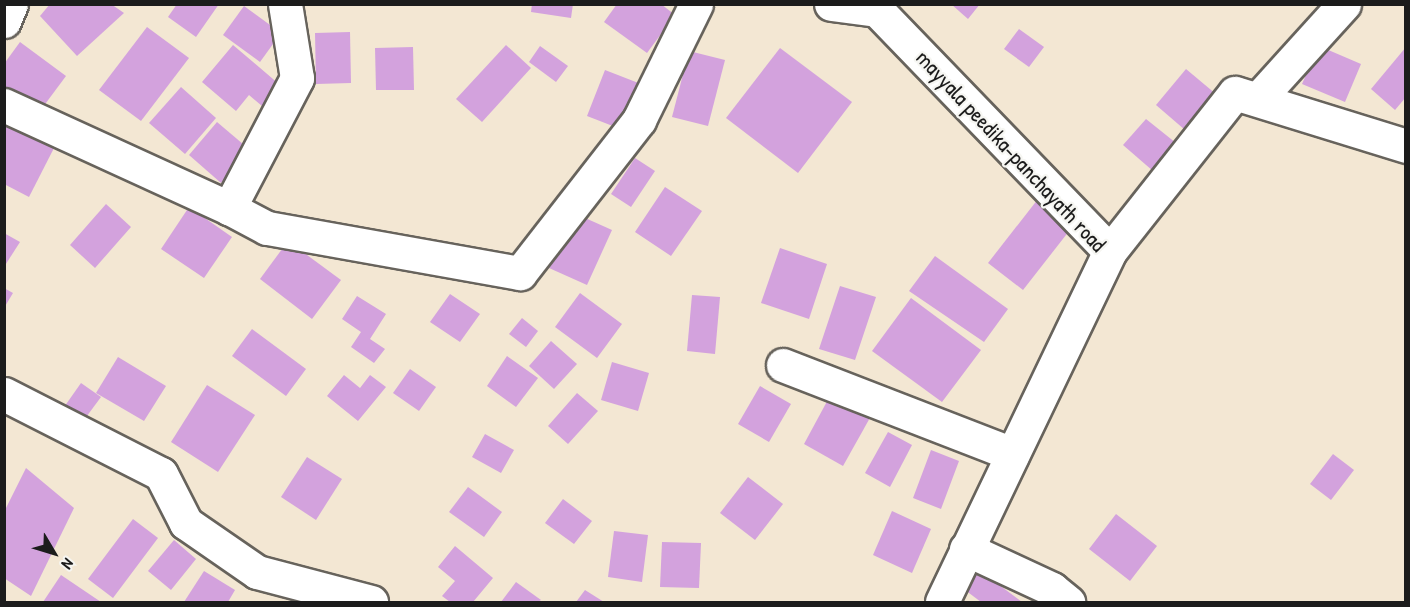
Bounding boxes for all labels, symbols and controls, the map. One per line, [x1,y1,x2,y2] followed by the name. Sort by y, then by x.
[911,45,1111,257] street label: mayyala peedika-panchayath road
[24,523,84,583] north arrow
[57,554,79,574] text: N

